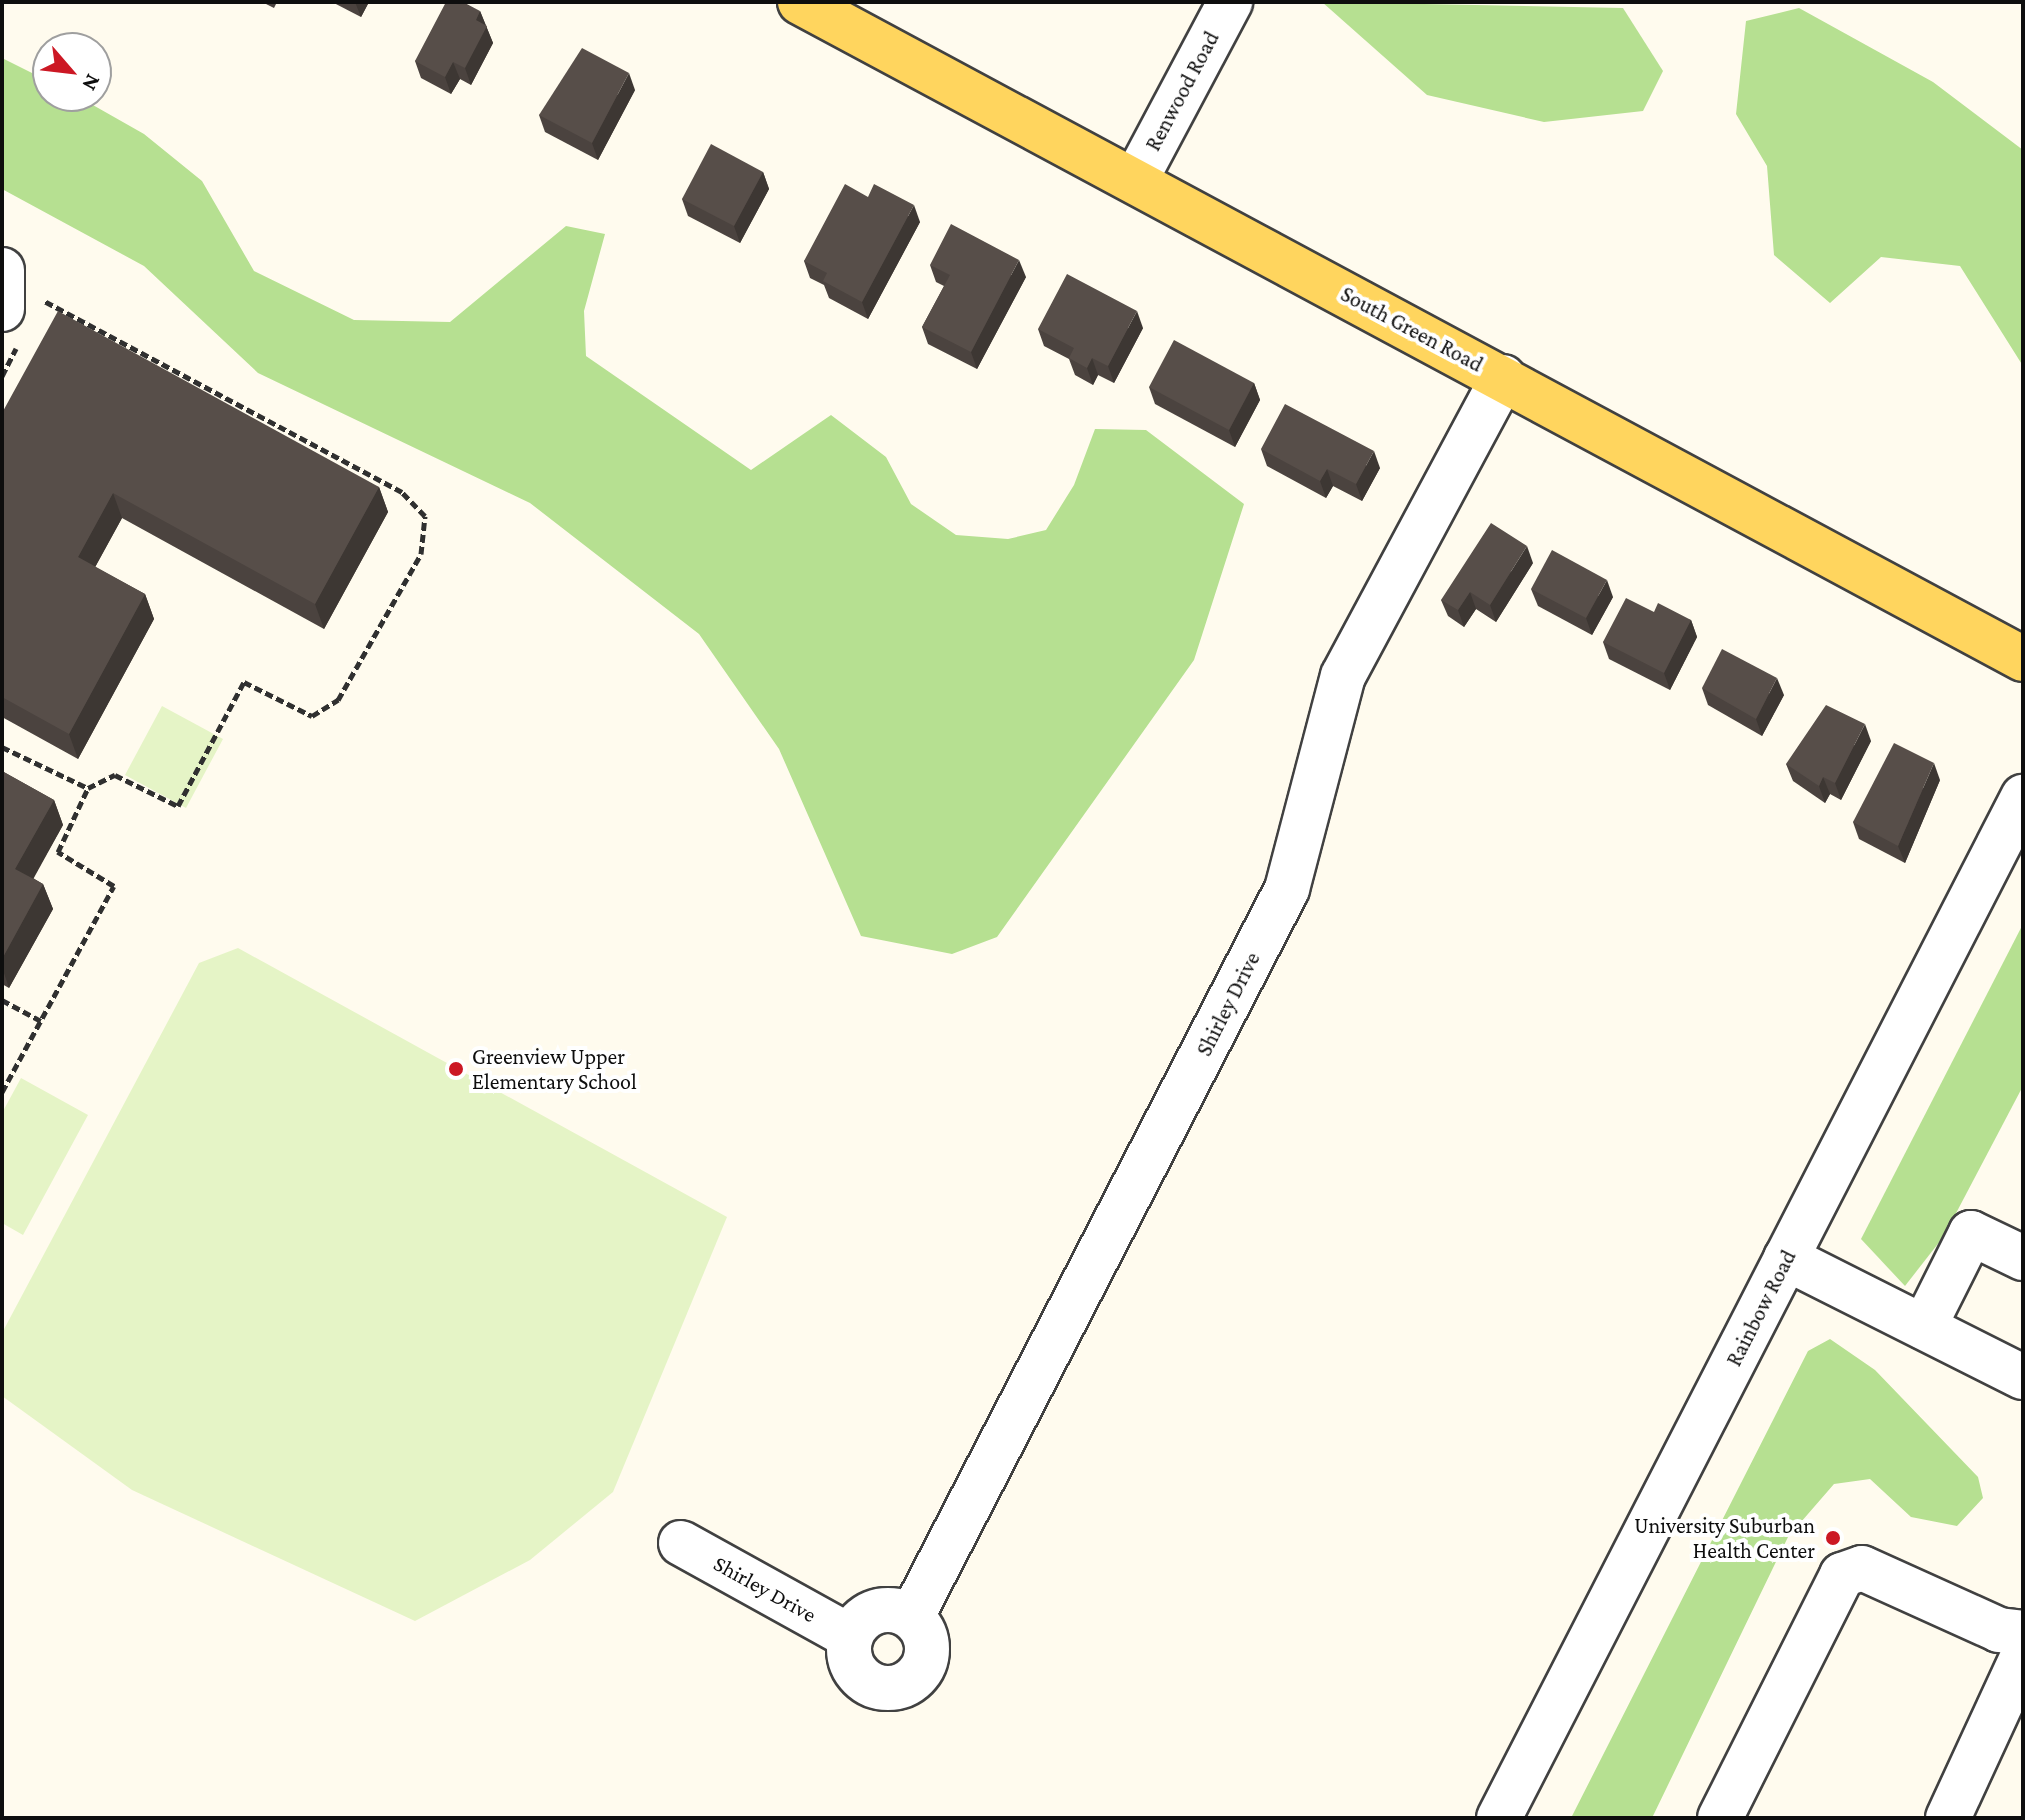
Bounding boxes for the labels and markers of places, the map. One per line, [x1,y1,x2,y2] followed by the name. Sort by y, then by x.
[472,1043,637,1094] place label: Greenview Upper Elementary School
[447,1060,465,1078] marker: Greenview Upper Elementary School
[1634,1512,1815,1564] place label: University Suburban Health Center
[1822,1527,1844,1549] marker: University Suburban Health Center

